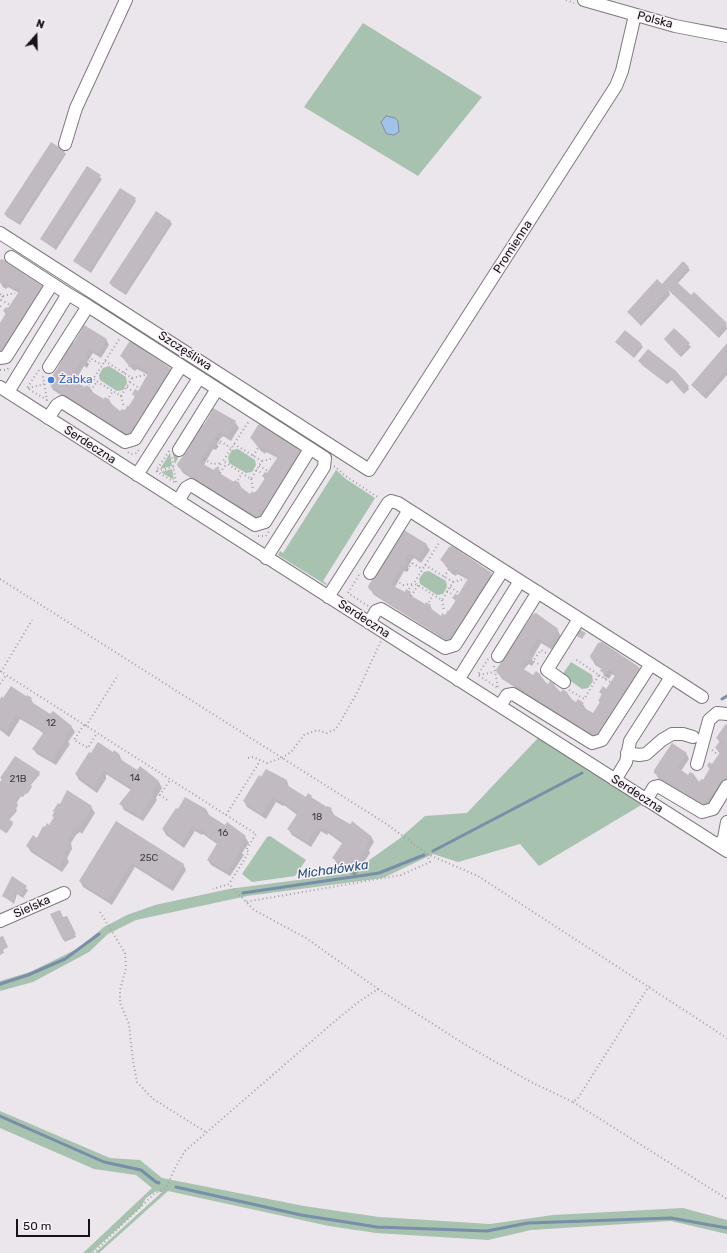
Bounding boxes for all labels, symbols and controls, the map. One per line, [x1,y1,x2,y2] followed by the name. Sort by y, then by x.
[636,8,674,32] street label: Polska
[16,16,56,56] north arrow
[34,17,46,32] text: N
[490,218,536,276] street label: Promienna
[156,328,214,374] street label: Szczęśliwa
[59,373,93,387] place label: Żabka
[46,375,56,385] marker: Żabka
[61,423,119,467] street label: Serdeczna
[335,597,393,641] street label: Serdeczna
[46,717,56,729] house number: 12
[130,772,140,784] house number: 14
[608,772,666,816] street label: Serdeczna
[10,773,26,785] house number: 21B
[312,811,322,823] house number: 18
[218,827,228,839] house number: 16
[140,852,158,864] house number: 25C
[296,857,370,883] water label: Michałówka
[11,893,53,921] street label: Sielska
[18,1211,92,1237] scale bar
[23,1219,51,1233] text: 50 m

